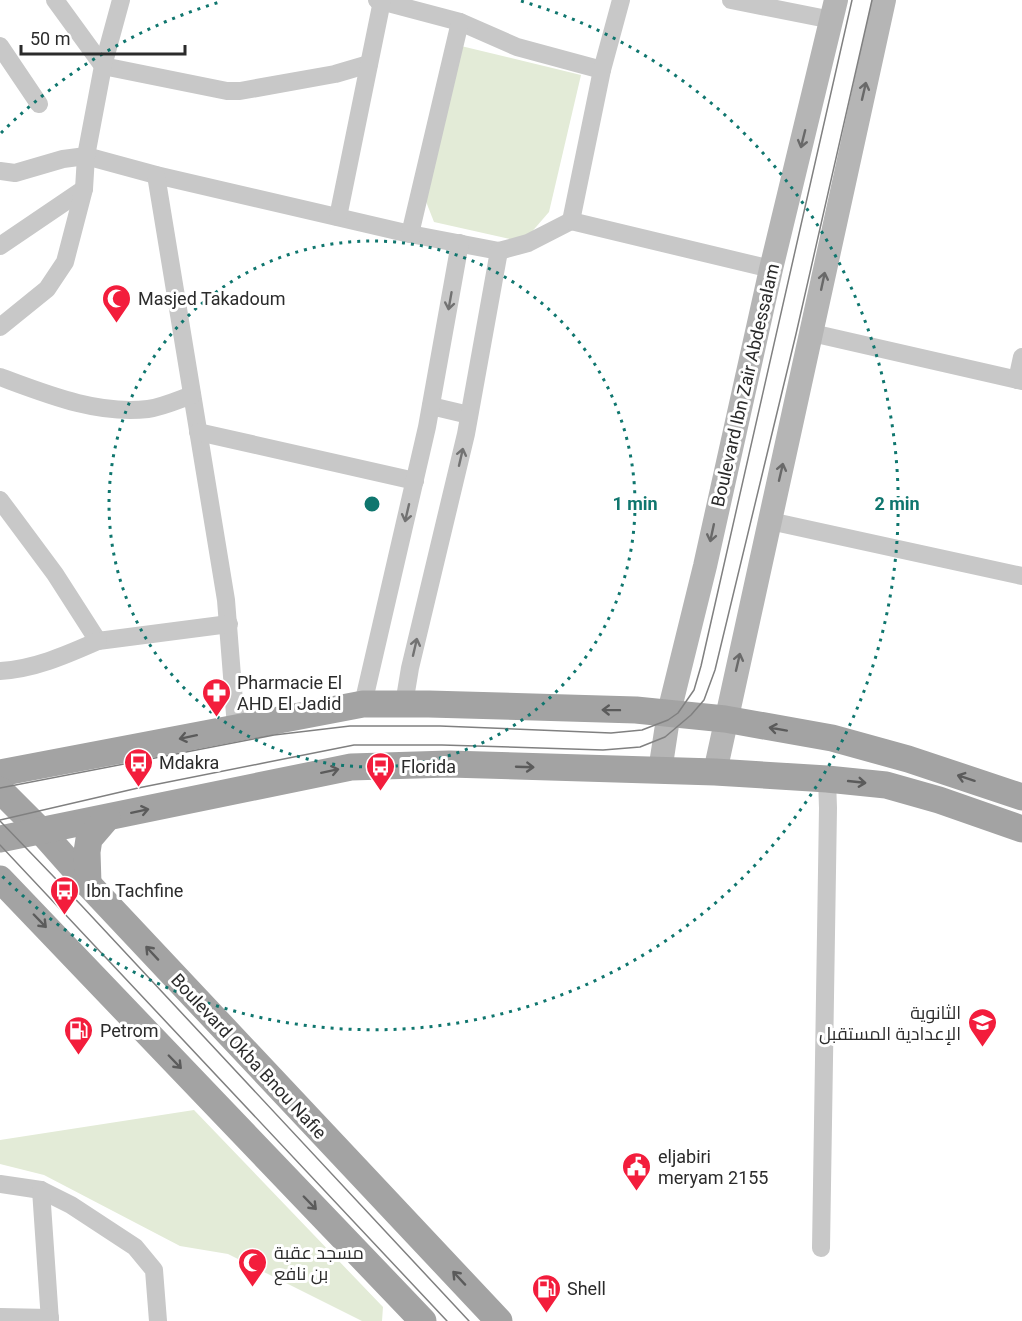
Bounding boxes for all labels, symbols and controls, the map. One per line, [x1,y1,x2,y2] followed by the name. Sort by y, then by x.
[21,18,184,56] scale bar
[30,28,70,49] text: 50 m
[858,82,870,101] one-way arrow
[797,129,809,148] one-way arrow
[707,261,783,509] street label: Boulevard Ibn Zair Abdessalam
[818,272,829,292] one-way arrow
[101,282,133,324] mosque icon: Masjed Takadoum
[138,288,286,309] place label: Masjed Takadoum
[444,291,455,310] one-way arrow
[455,448,467,467] one-way arrow
[776,463,787,482] one-way arrow
[612,493,658,514] text: 1 min
[874,493,920,514] text: 2 min
[362,494,382,514] centre of rings
[401,503,413,522] one-way arrow
[706,523,717,542] one-way arrow
[410,638,422,657] one-way arrow
[733,653,744,672] one-way arrow
[237,672,342,714] place label: Pharmacie El AHD El Jadid
[200,676,232,718] pharmacy icon: Pharmacie El AHD El Jadid
[601,704,621,716] one-way arrow
[769,723,789,734] one-way arrow
[179,732,198,744] one-way arrow
[122,746,154,788] bus stop icon: Mdakra
[364,750,396,792] bus stop icon: Florida
[159,752,219,773] place label: Mdakra
[401,756,456,777] place label: Florida
[514,761,534,772] one-way arrow
[320,765,340,776] one-way arrow
[957,772,976,783] one-way arrow
[846,777,866,788] one-way arrow
[129,805,149,816] one-way arrow
[49,874,81,916] bus stop icon: Ibn Tachfine
[86,880,183,901] place label: Ibn Tachfine
[33,914,48,929] one-way arrow
[145,945,160,960] one-way arrow
[167,969,331,1143] street label: Boulevard Okba Bnou Nafie
[819,1002,961,1045] place label: الثانوية الإعدادية المستقبل
[966,1006,998,1048] school or university icon: الثانوية الإعدادية المستقبل
[63,1014,95,1056] fuel station icon: Petrom
[100,1020,159,1041] place label: Petrom
[168,1055,183,1070] one-way arrow
[658,1146,768,1188] place label: eljabiri meryam 2155
[621,1150,653,1192] public building icon: eljabiri meryam 2155
[303,1196,317,1211] one-way arrow
[274,1242,364,1286] place label: مسجد عقبة بن نافع
[237,1246,269,1288] mosque icon: مسجد عقبة بن نافع
[451,1271,466,1286] one-way arrow
[530,1272,562,1314] fuel station icon: Shell
[567,1278,606,1299] place label: Shell

